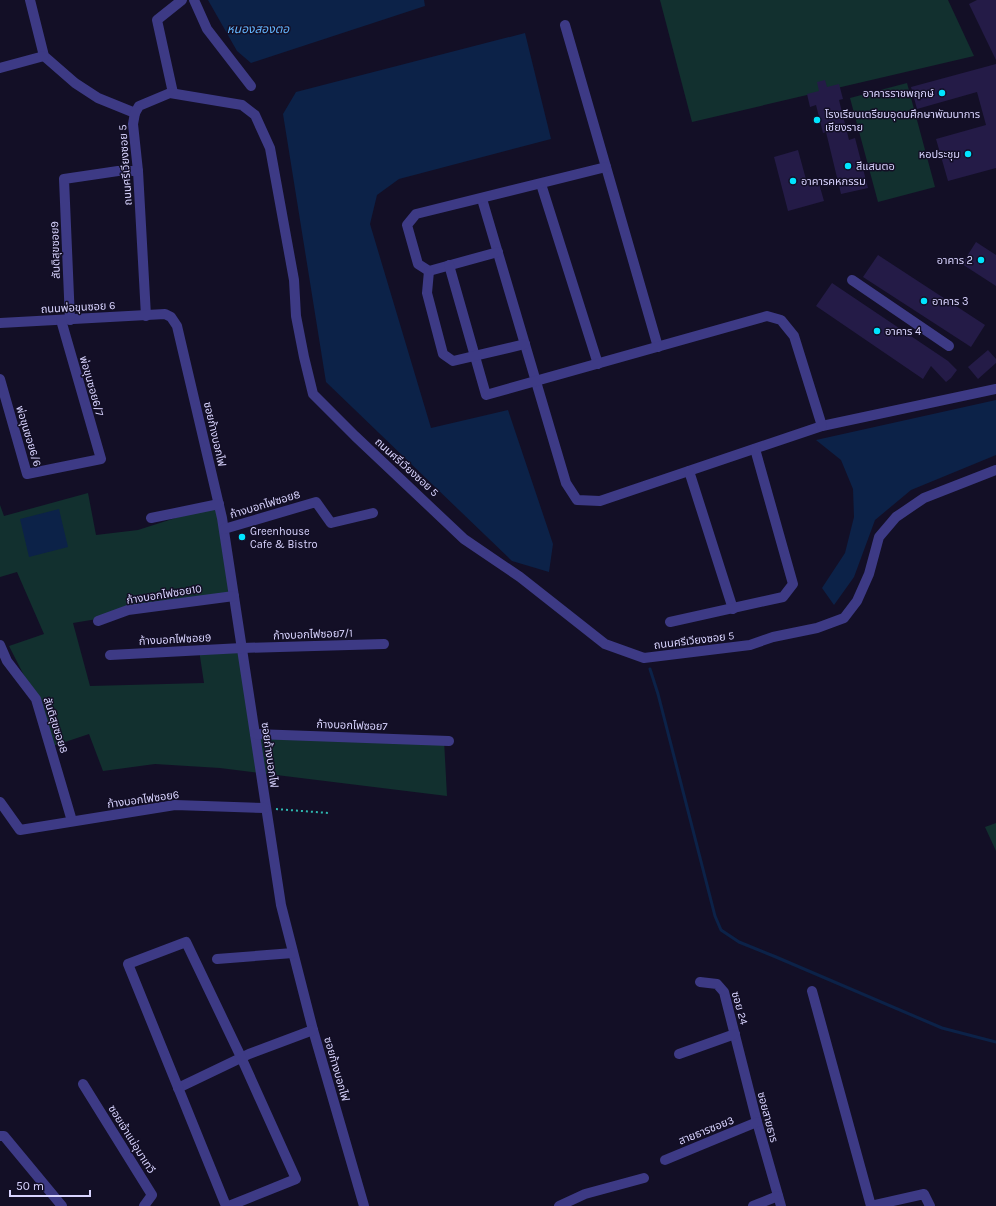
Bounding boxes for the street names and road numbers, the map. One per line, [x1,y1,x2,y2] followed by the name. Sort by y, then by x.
[116,124,135,206] street label: ถนนศรีเวียงซอย 5
[48,221,63,279] street label: สันติสุขซอย9
[40,299,116,316] street label: ถนนพ่อขุนซอย 6
[77,355,106,418] street label: พ่อขุนซอย6/7
[201,400,228,468] street label: ซอยก้างบอกไฟ
[13,404,44,468] street label: พ่อขุนซอย6/6
[372,435,441,499] street label: ถนนศรีเวียงซอย 5
[228,488,302,521] street label: ก้างบอกไฟซอย8
[125,582,203,607] street label: ก้างบอกไฟซอย10
[273,627,353,642] street label: ก้างบอกไฟซอย7/1
[653,629,735,652] street label: ถนนศรีเวียงซอย 5
[138,631,212,648] street label: ก้างบอกไฟซอย9
[40,696,71,755] street label: สันติสุขซอย8
[316,718,388,733] street label: ก้างบอกไฟซอย7
[258,721,281,789] street label: ซอยก้างบอกไฟ
[106,788,180,811] street label: ก้างบอกไฟซอย6
[729,990,750,1026] street label: ซอย 24
[321,1036,352,1103] street label: ซอยก้างบอกไฟ
[754,1090,781,1144] street label: ซอยสายธาร
[105,1103,158,1176] street label: ซอยเจ้าแม่อุมาเทวี
[677,1113,736,1147] street label: สายธารซอย3

